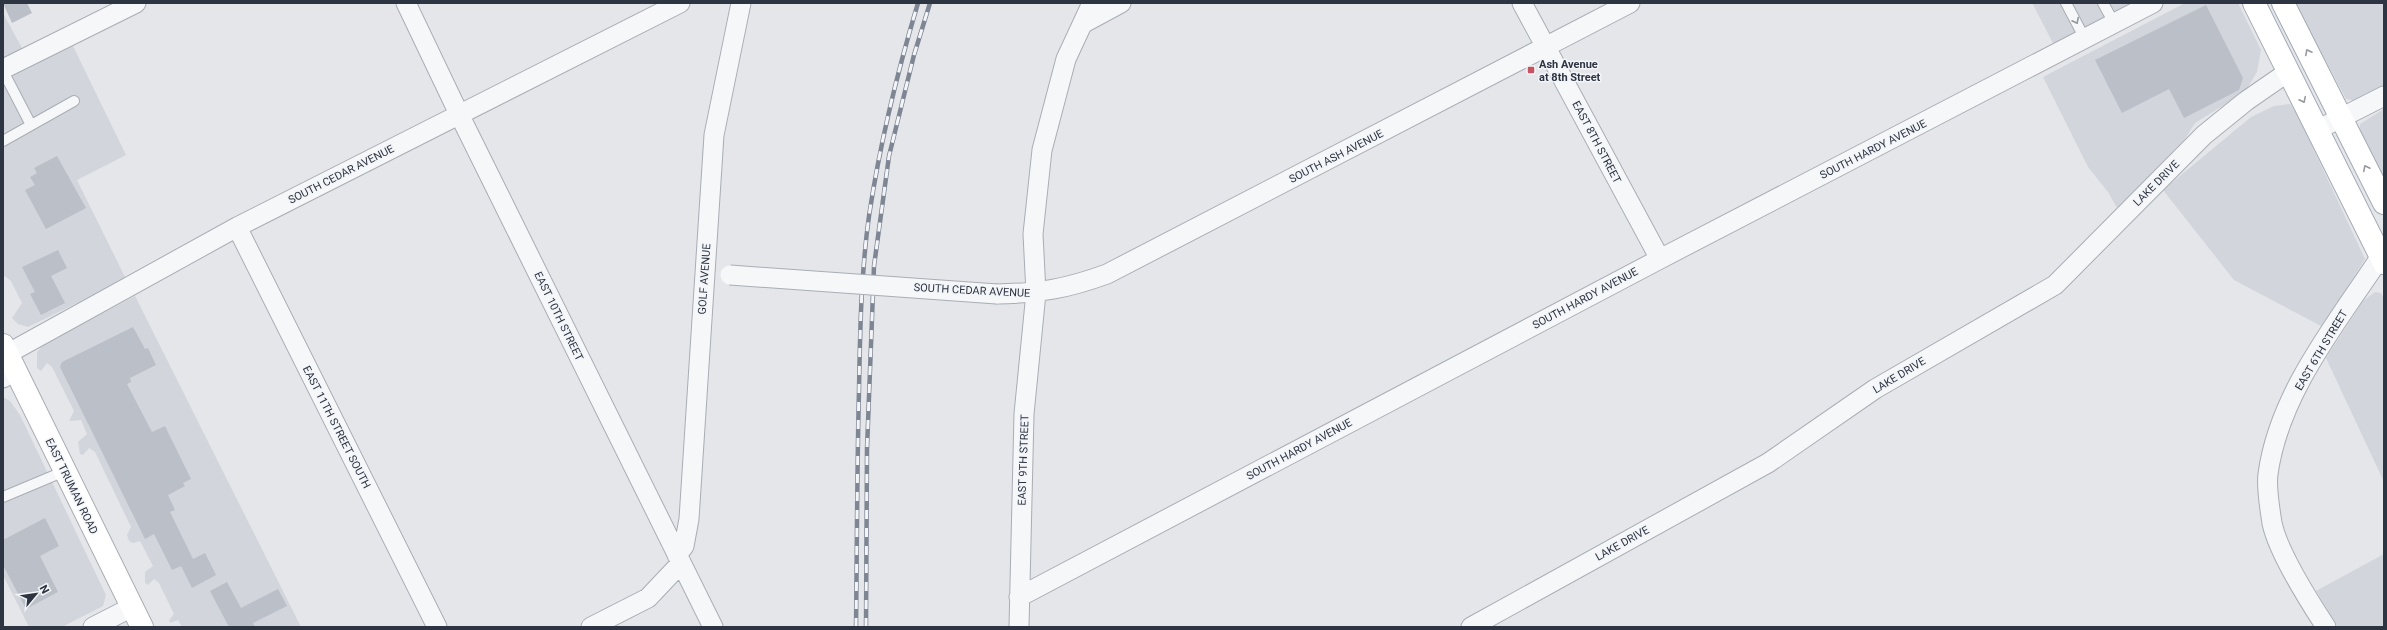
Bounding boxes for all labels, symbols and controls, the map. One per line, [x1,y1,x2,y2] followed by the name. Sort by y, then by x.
[2071,17,2078,24] one-way arrow
[2305,48,2313,56] one-way arrow
[1539,58,1601,84] place label: Ash Avenue at 8th Street
[1526,65,1536,75] marker: Ash Avenue at 8th Street
[2298,96,2306,104] one-way arrow
[1569,99,1624,186] street label: EAST 8TH STREET
[1818,117,1929,182] street label: SOUTH HARDY AVENUE
[1287,127,1385,186] street label: SOUTH ASH AVENUE
[286,142,396,207] street label: SOUTH CEDAR AVENUE
[2131,158,2182,209] street label: LAKE DRIVE
[2364,164,2371,172] one-way arrow
[696,243,713,315] street label: GOLF AVENUE
[1530,265,1640,332] street label: SOUTH HARDY AVENUE
[531,270,586,363] street label: EAST 10TH STREET
[913,281,1031,300] street label: SOUTH CEDAR AVENUE
[2292,307,2351,393] street label: EAST 6TH STREET
[1870,355,1928,396] street label: LAKE DRIVE
[300,364,373,491] street label: EAST 11TH STREET SOUTH
[1015,414,1032,506] street label: EAST 9TH STREET
[1244,416,1354,483] street label: SOUTH HARDY AVENUE
[43,436,100,536] street label: EAST TRUMAN ROAD
[1593,523,1651,564] street label: LAKE DRIVE
[16,574,56,614] north arrow
[37,583,52,596] text: N

